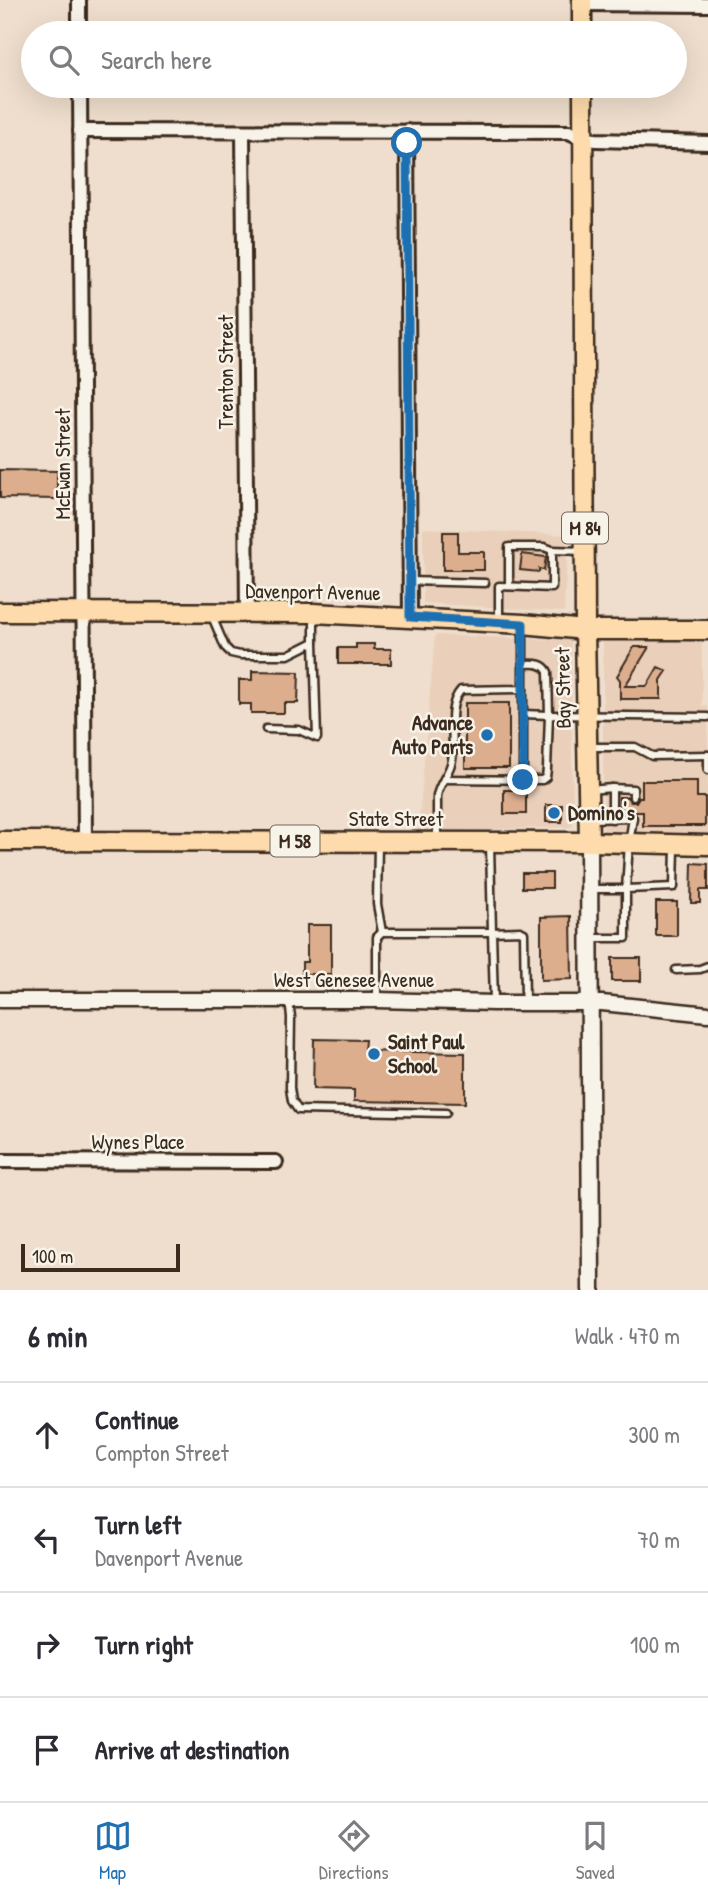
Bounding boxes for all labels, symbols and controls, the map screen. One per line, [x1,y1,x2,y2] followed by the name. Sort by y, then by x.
[21,21,687,98] search box
[45,41,83,79] icon: search
[101,42,212,77] text: Search here
[391,127,422,158] route start
[211,314,240,429] street label: Trenton Street
[48,408,77,520] street label: McEwan Street
[562,512,608,544] road number: M 84
[245,576,381,607] street label: Davenport Avenue
[547,646,578,729] street label: Bay Street
[392,708,474,761] place label: Advance Auto Parts
[479,727,495,743] marker: Advance Auto Parts
[507,764,538,795] route end
[568,798,635,827] place label: Domino's
[349,804,444,833] street label: State Street
[546,805,562,821] marker: Domino's
[270,826,320,856] road number: M 58
[274,965,434,994] street label: West Genesee Avenue
[388,1027,465,1080] place label: Saint Paul School
[366,1046,382,1062] marker: Saint Paul School
[91,1127,185,1156] street label: Wynes Place
[21,1241,180,1273] scale bar
[32,1243,73,1269] text: 100 m
[28,1316,88,1356] text: 6 min
[575,1320,680,1351] text: Walk · 470 m
[95,1402,179,1437] text: Continue
[28,1416,66,1454] icon: ahead
[628,1419,680,1450] text: 300 m
[95,1437,229,1468] text: Compton Street
[95,1507,181,1542] text: Turn left
[28,1521,66,1559] icon: left
[637,1524,680,1555] text: 70 m
[95,1542,243,1573] text: Davenport Avenue
[28,1626,66,1664] icon: right
[95,1627,193,1662] text: Turn right
[630,1629,680,1660] text: 100 m
[28,1731,66,1769] icon: arrive
[95,1732,290,1767] text: Arrive at destination
[94,1817,132,1885] tab: Map
[319,1817,389,1885] tab: Directions
[576,1817,614,1885] tab: Saved

